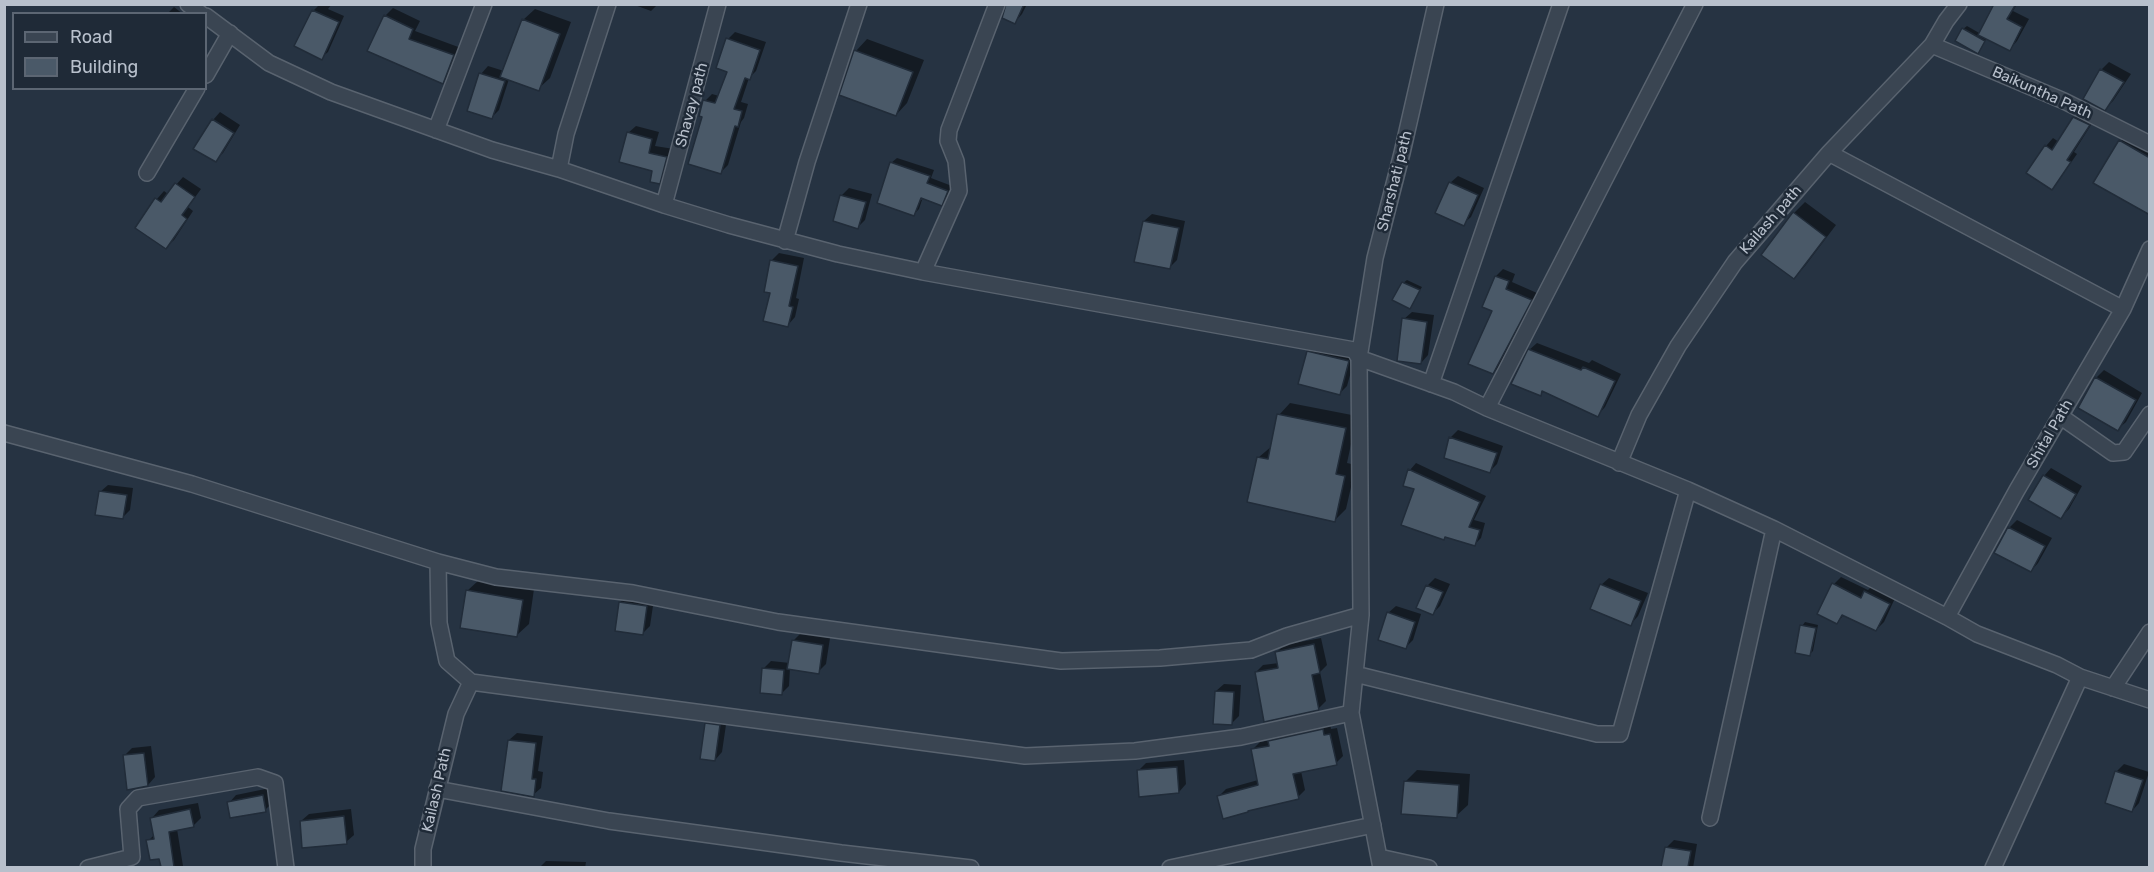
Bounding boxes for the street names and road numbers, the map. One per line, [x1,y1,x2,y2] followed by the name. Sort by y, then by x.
[672,61,712,149] street label: Shavay path
[1989,63,2095,123] street label: Baikuntha Path
[1374,129,1416,233] street label: Sharshati path
[1736,182,1806,258] street label: Kailash path
[2023,396,2077,472] street label: Shital Path
[419,746,455,834] street label: Kailash Path

